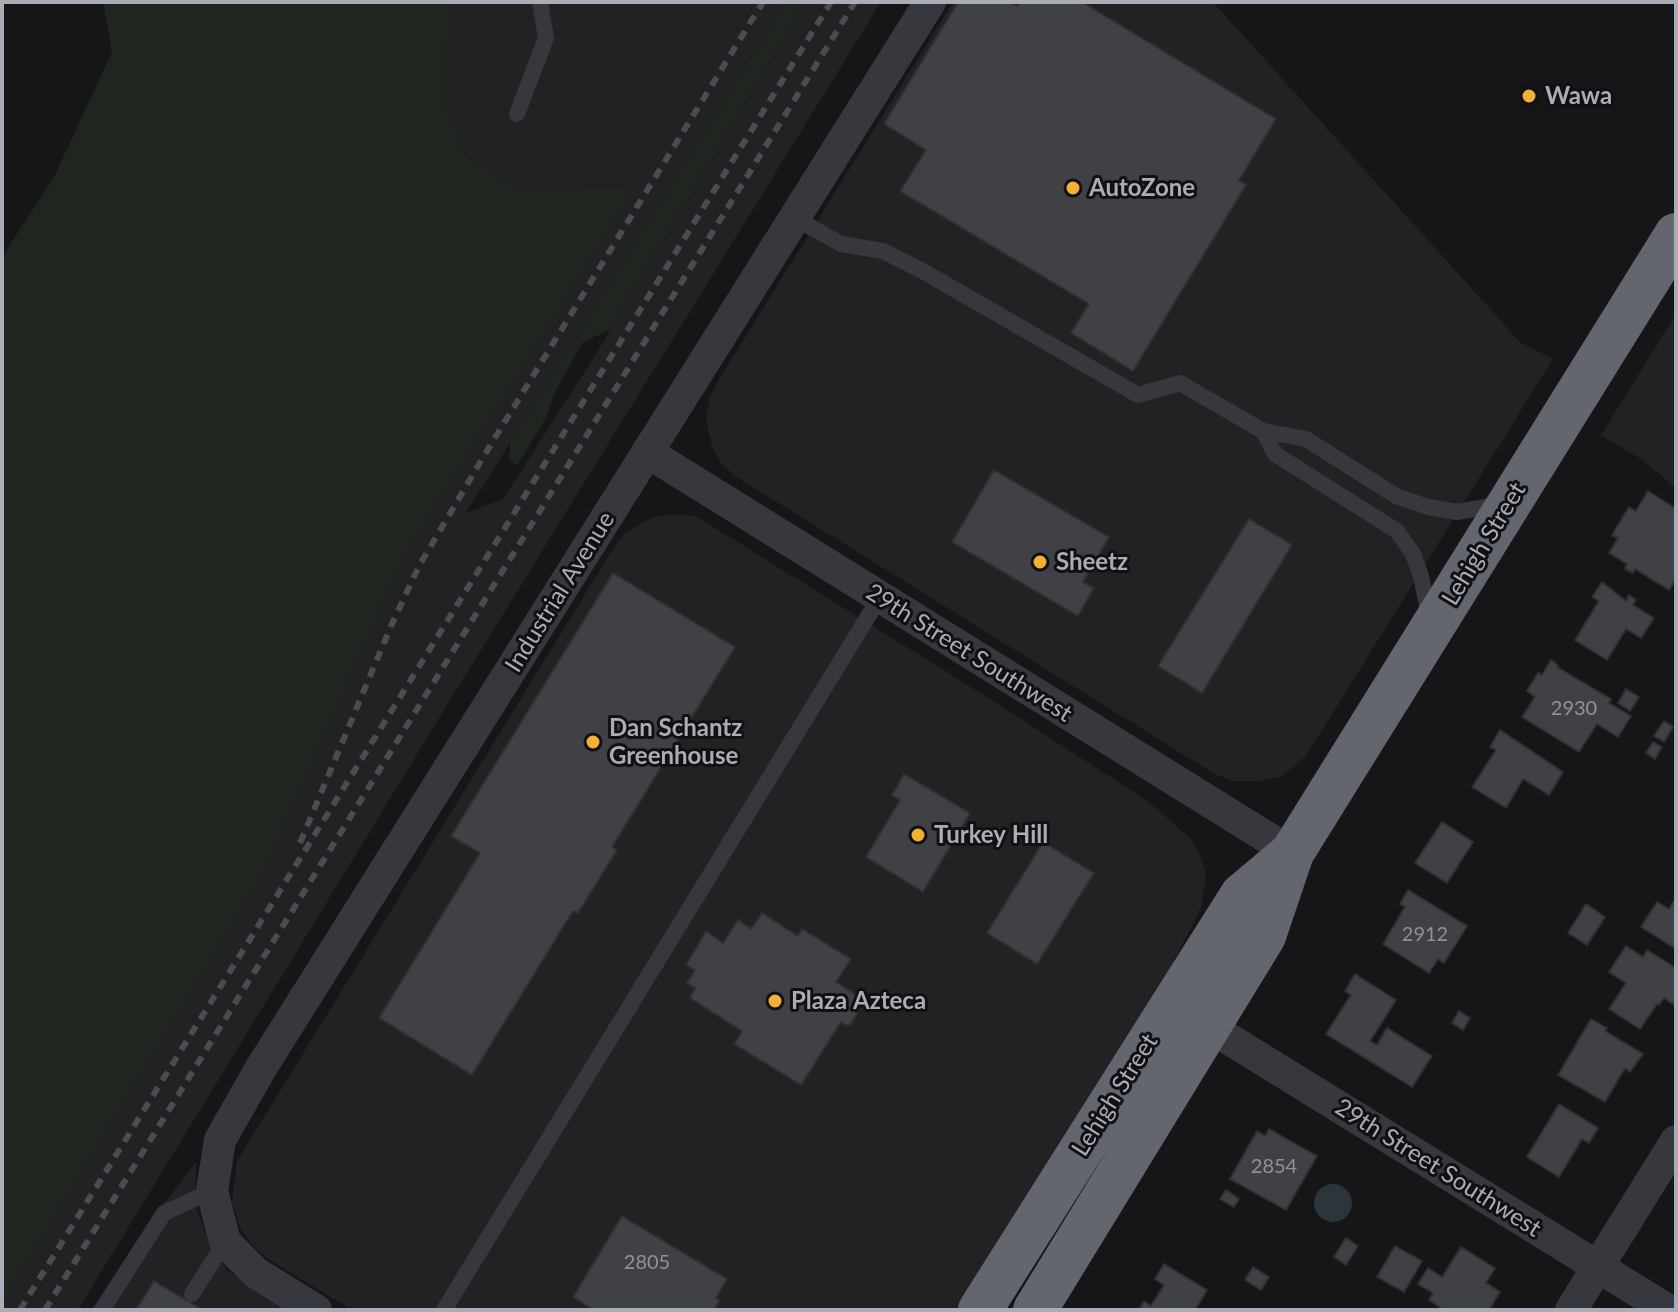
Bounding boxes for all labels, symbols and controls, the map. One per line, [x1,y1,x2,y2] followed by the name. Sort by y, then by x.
[1545,82,1612,110] place label: Wawa
[1520,87,1538,105] marker: Wawa
[1089,174,1195,202] place label: AutoZone
[1064,179,1082,197] marker: AutoZone
[1436,477,1532,611] street label: Lehigh Street
[499,507,621,677] street label: Industrial Avenue
[1056,548,1128,576] place label: Sheetz
[1031,553,1049,571] marker: Sheetz
[861,578,1077,728] street label: 29th Street Southwest
[1551,697,1597,721] house number: 2930
[609,714,742,770] place label: Dan Schantz Greenhouse
[584,733,602,751] marker: Dan Schantz Greenhouse
[934,821,1048,849] place label: Turkey Hill
[909,826,927,844] marker: Turkey Hill
[1402,923,1448,947] house number: 2912
[791,987,926,1015] place label: Plaza Azteca
[766,992,784,1010] marker: Plaza Azteca
[1066,1029,1164,1161] street label: Lehigh Street
[1330,1093,1546,1243] street label: 29th Street Southwest
[1251,1155,1297,1179] house number: 2854
[624,1251,670,1275] house number: 2805

